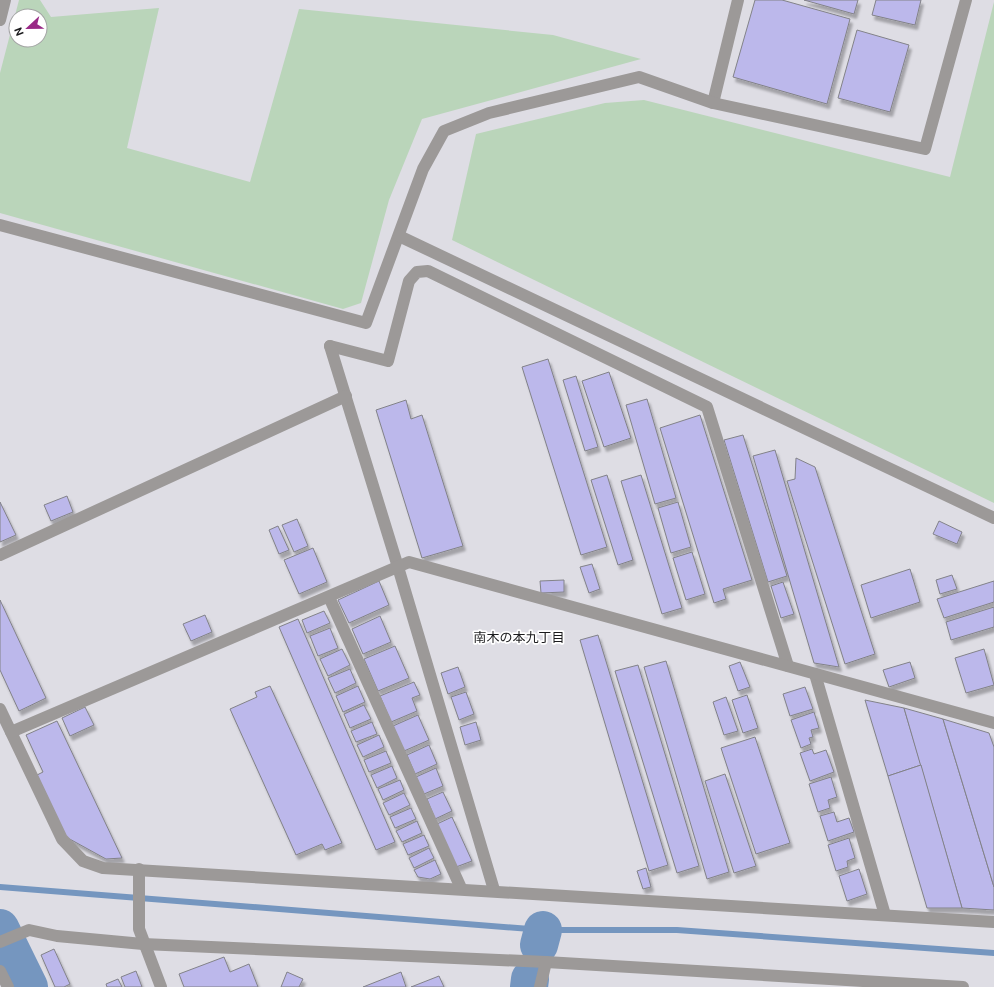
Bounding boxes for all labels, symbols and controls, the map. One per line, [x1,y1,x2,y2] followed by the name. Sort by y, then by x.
[8,8,48,48] north arrow
[12,26,26,38] text: N
[473,630,565,644] district label: 南木の本九丁目

